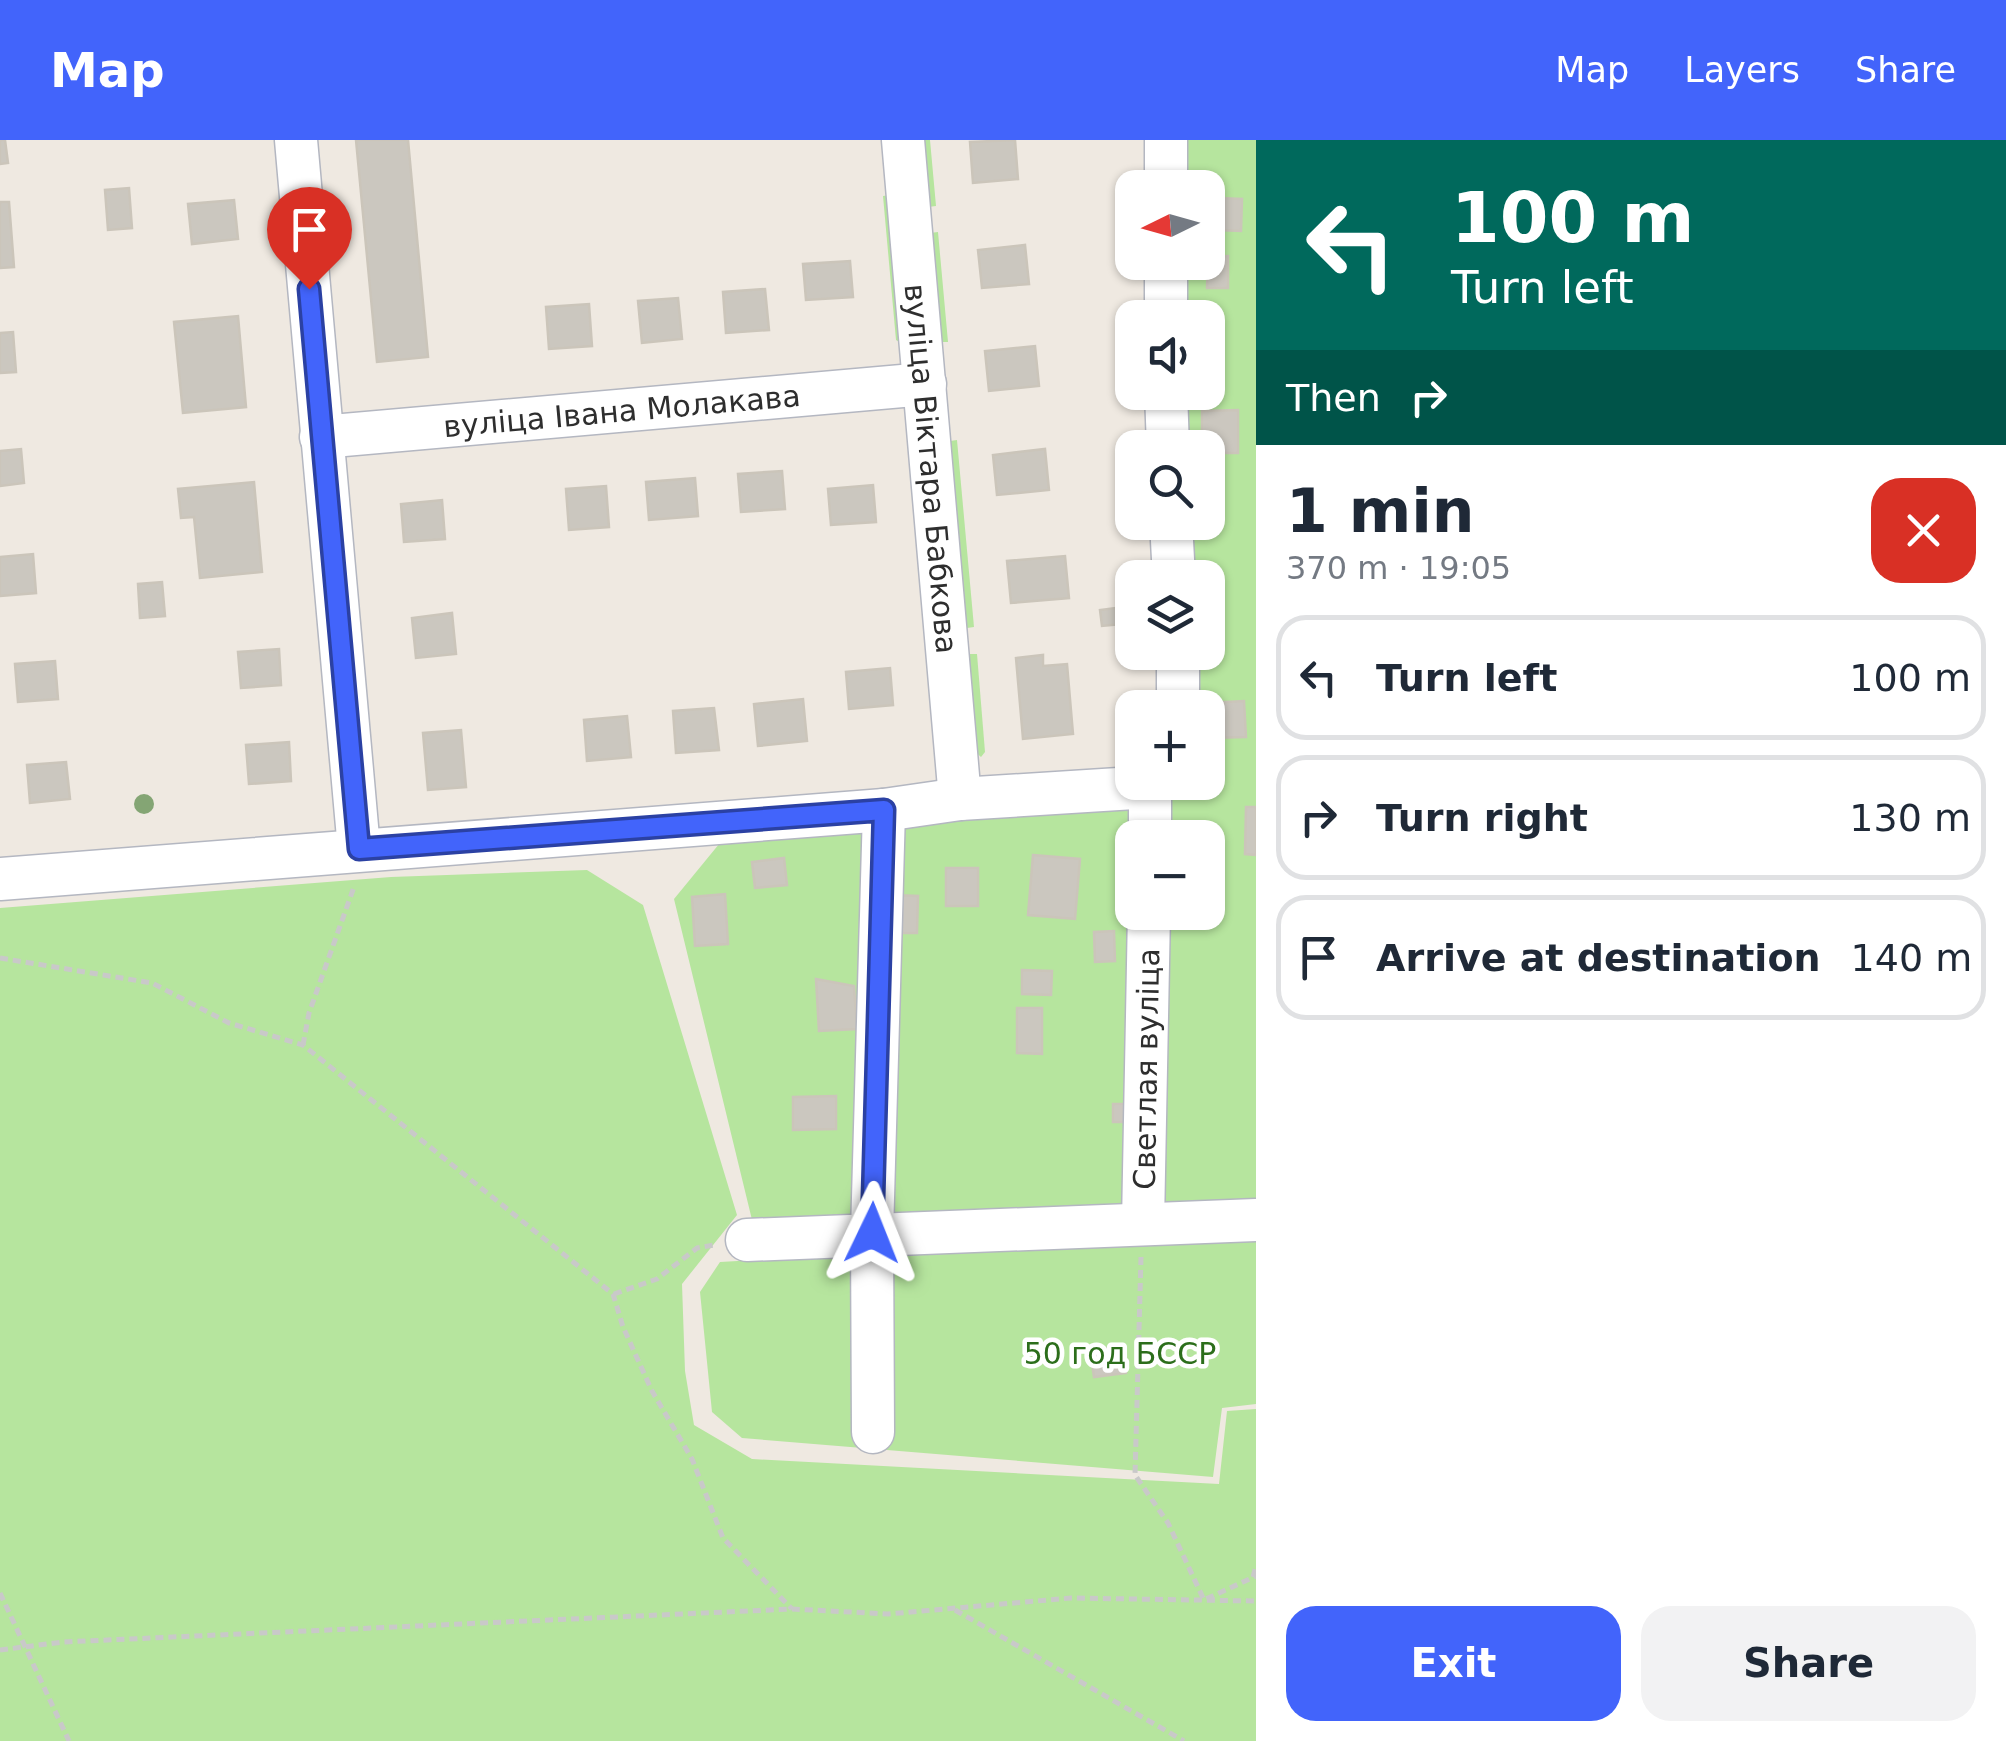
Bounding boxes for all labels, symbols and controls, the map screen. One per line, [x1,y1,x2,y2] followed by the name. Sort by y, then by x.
[50,42,165,98] text: Map
[1555,50,1629,90] text: Map
[1684,50,1800,90] text: Layers
[1855,50,1956,90] text: Share
[1115,170,1225,280] north arrow
[1115,170,1225,930] map controls
[1451,177,1694,259] text: 100 m
[1286,180,1416,310] icon: left
[267,187,352,290] pin
[282,202,337,257] icon: arrive
[1451,261,1634,314] text: Turn left
[898,282,965,655] street label: вуліца Віктара Бабкова
[1115,300,1225,410] button: sound
[1401,370,1456,425] icon: right
[1286,376,1381,420] text: Then
[442,378,802,444] street label: вуліца Івана Молакава
[1115,430,1225,540] button: search
[1286,476,1474,546] text: 1 min
[1871,478,1976,583] button: close
[1286,549,1511,587] text: 370 m · 19:05
[1115,560,1225,670] button: layers
[1291,650,1346,705] icon: left
[1376,656,1557,700] text: Turn left
[1849,656,1971,700] text: 100 m
[1115,690,1225,800] button: +
[1291,790,1346,845] icon: right
[1376,796,1588,840] text: Turn right
[1849,796,1971,840] text: 130 m
[1115,820,1225,930] button: −
[1291,930,1346,985] icon: arrive
[1376,936,1821,980] text: Arrive at destination
[1851,936,1972,980] text: 140 m
[1126,948,1166,1190] street label: Светлая вуліца
[820,1181,924,1285] position arrow
[1024,1336,1216,1371] park label: 50 год БССР
[1286,1606,1621,1721] button: Exit
[1641,1606,1976,1721] button: Share

